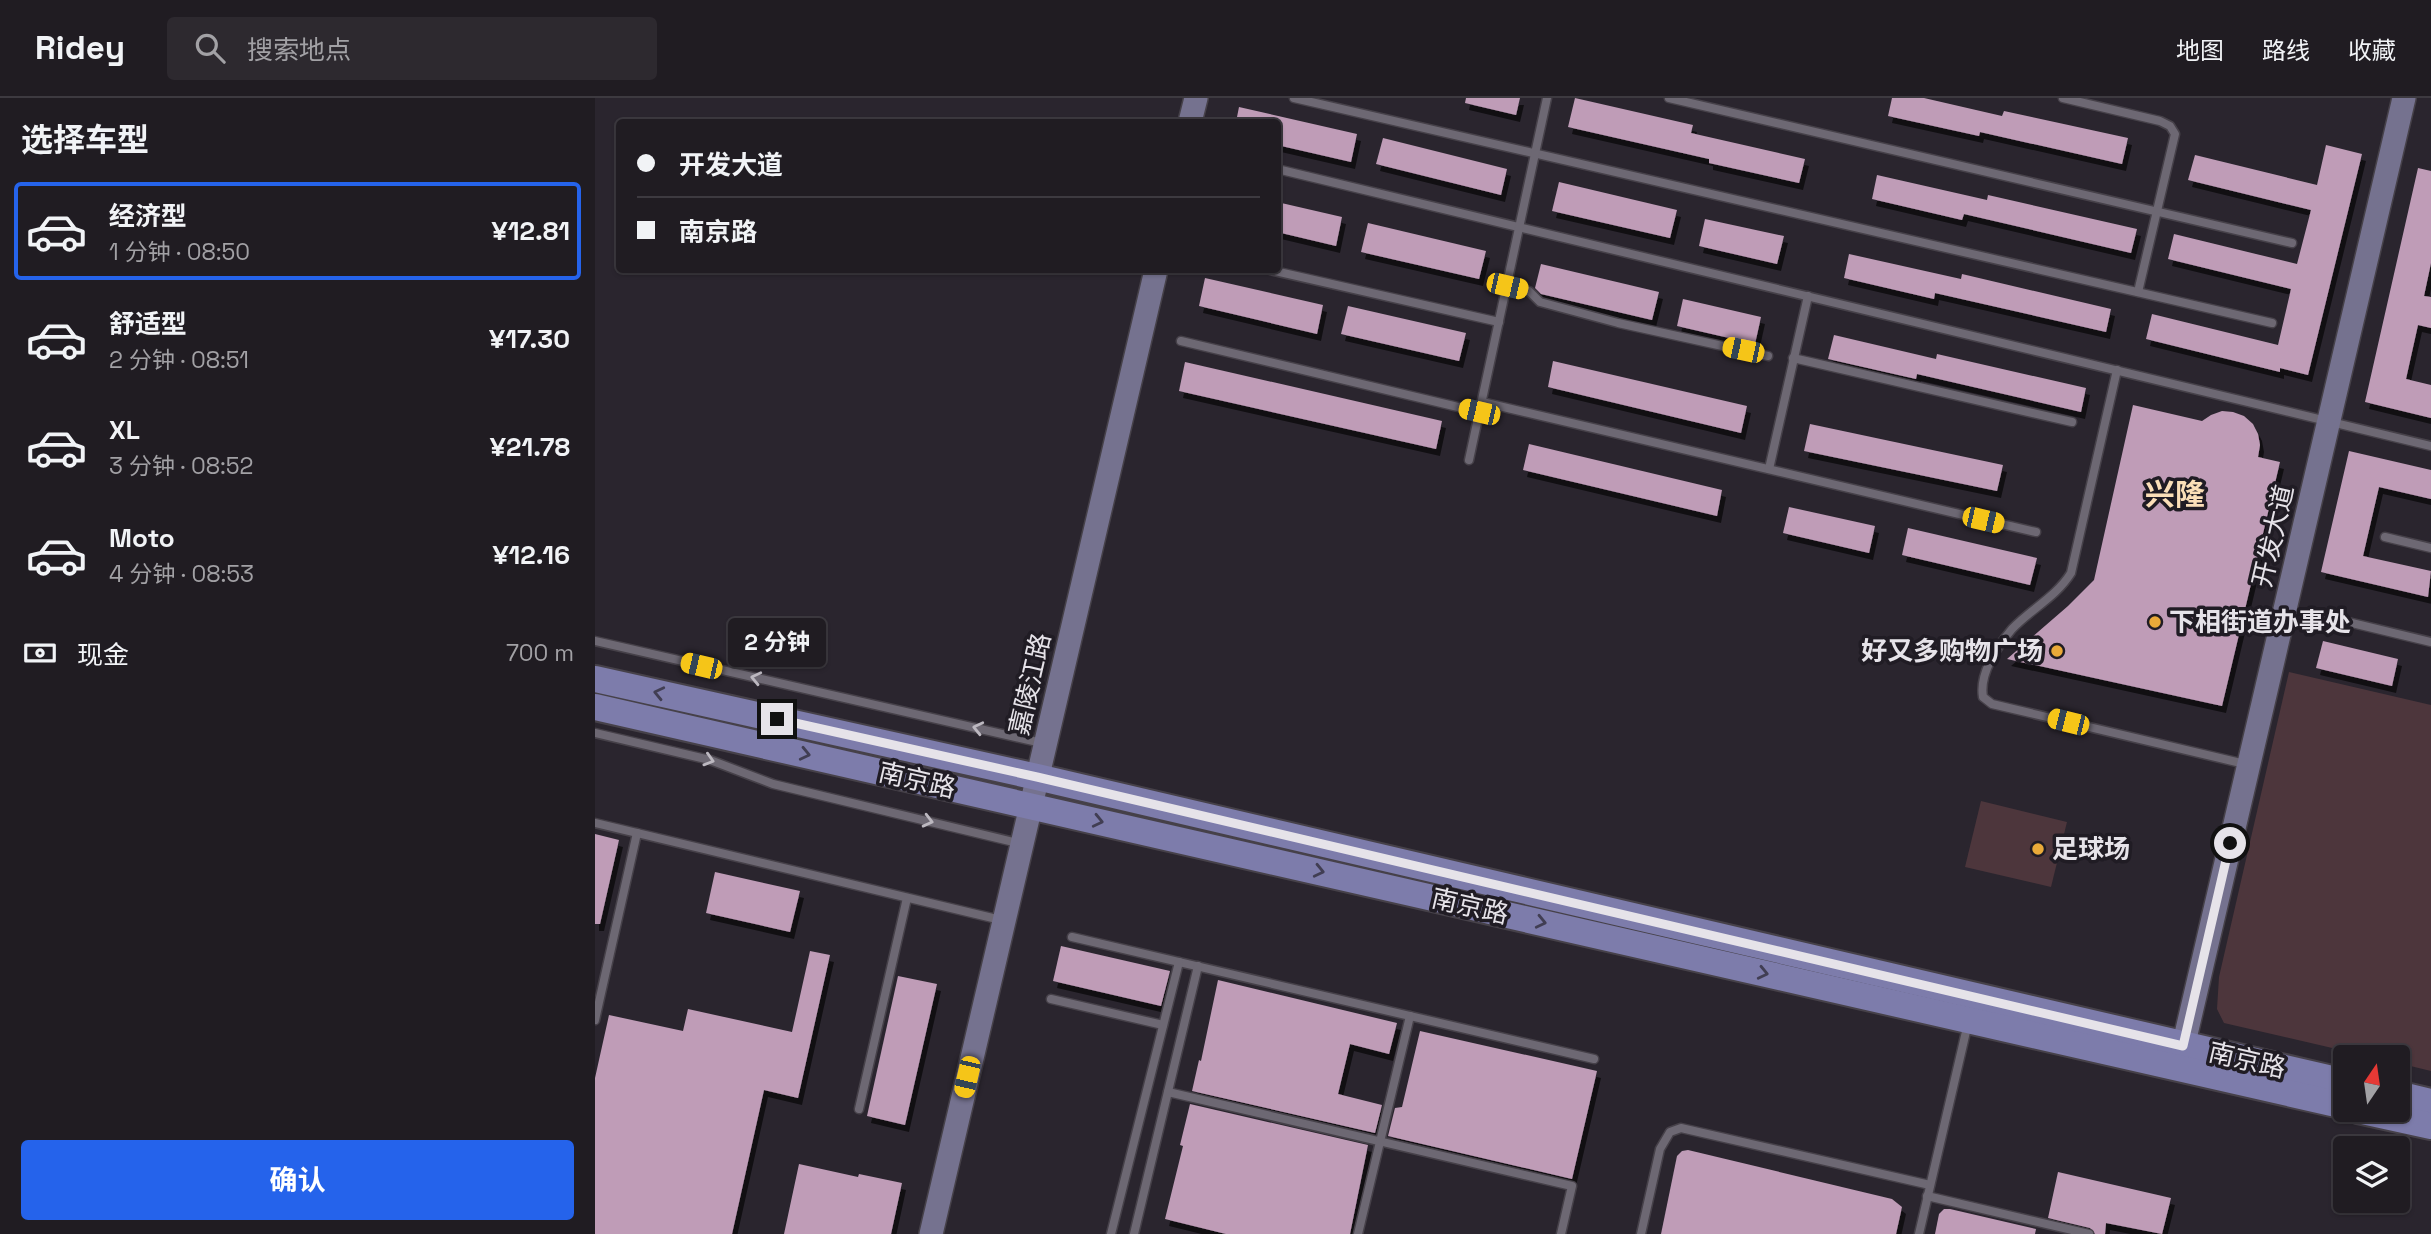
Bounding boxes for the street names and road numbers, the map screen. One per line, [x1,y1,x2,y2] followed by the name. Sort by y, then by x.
[2245,482,2301,590] street label: 开发大道
[1002,630,1058,738] street label: 嘉陵江路
[875,755,959,805] street label: 南京路
[1428,881,1512,931] street label: 南京路
[2205,1035,2289,1085] street label: 南京路

